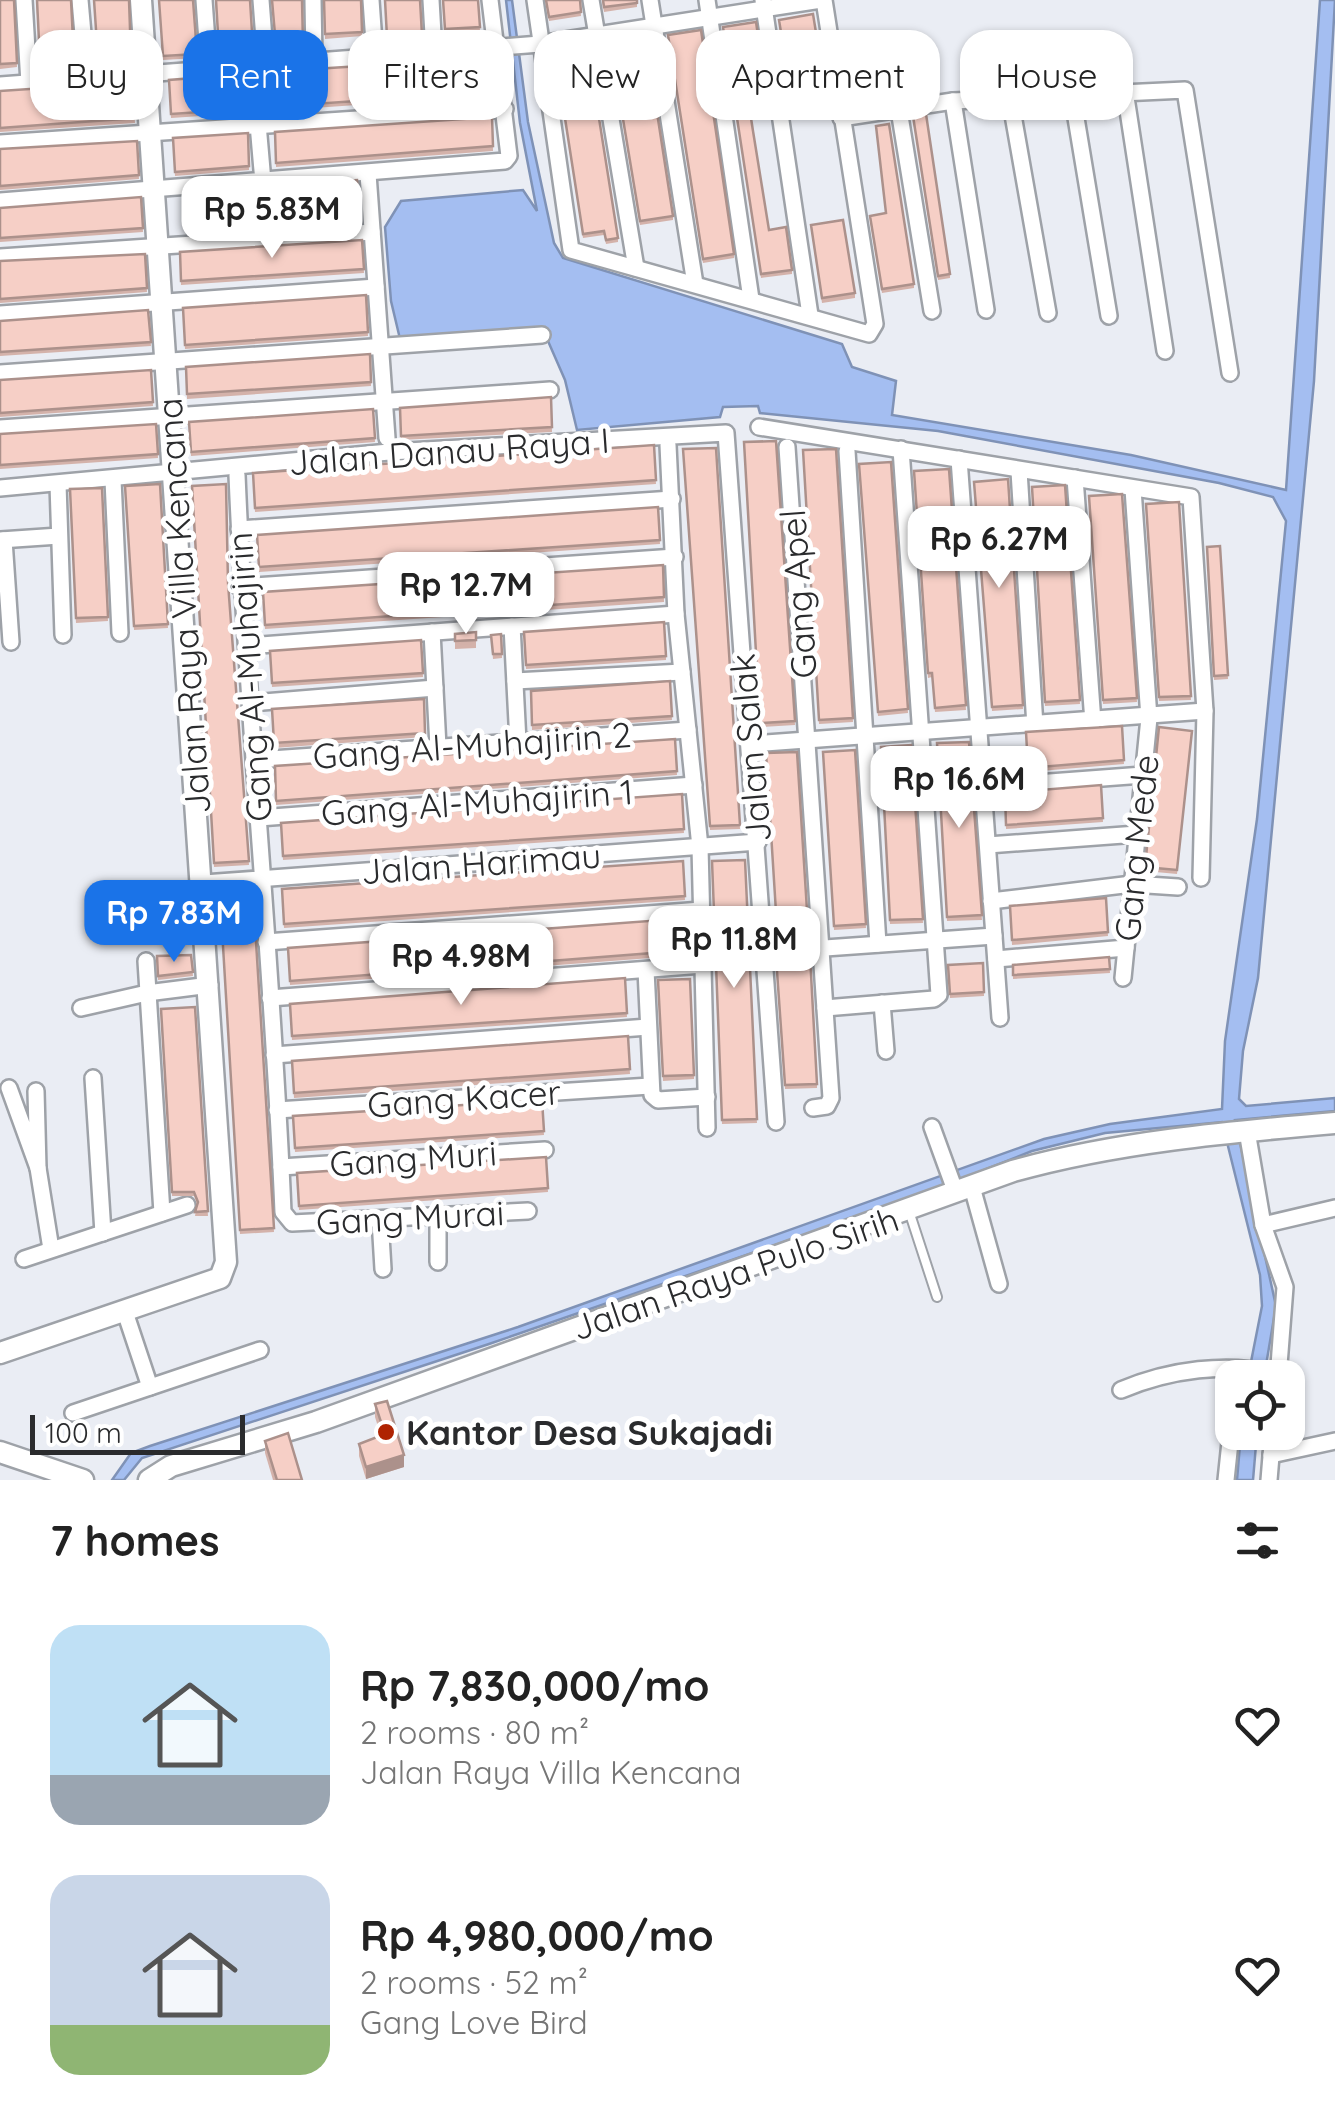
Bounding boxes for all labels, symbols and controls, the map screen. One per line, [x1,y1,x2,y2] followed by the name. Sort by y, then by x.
[30,30,163,120] chip: Buy
[183,30,328,120] chip: Rent
[348,30,514,120] chip: Filters
[534,30,676,120] chip: New
[696,30,940,120] chip: Apartment
[960,30,1133,120] chip: House
[169,176,375,261] pin: Rp 5.83M
[203,188,341,228] text: Rp 5.83M
[147,396,219,816] street label: Jalan Raya Villa Kencana
[287,418,611,484] street label: Jalan Danau Raya I
[896,506,1102,591] pin: Rp 6.27M
[770,508,826,680] street label: Gang Apel
[930,518,1068,558] text: Rp 6.27M
[217,531,281,823] street label: Gang Al-Muhajirin
[363,552,569,637] pin: Rp 12.7M
[399,564,533,604] text: Rp 12.7M
[720,652,780,844] street label: Jalan Salak
[311,712,633,778] street label: Gang Al-Muhajirin 2
[856,746,1062,831] pin: Rp 16.6M
[1104,753,1168,943] street label: Gang Mede
[892,758,1026,798] text: Rp 16.6M
[320,769,634,835] street label: Gang Al-Muhajirin 1
[360,833,602,893] street label: Jalan Harimau
[71,880,277,965] pin: Rp 7.83M
[106,892,242,932] text: Rp 7.83M
[631,906,837,991] pin: Rp 11.8M
[670,918,798,958] text: Rp 11.8M
[358,923,564,1008] pin: Rp 4.98M
[391,935,531,975] text: Rp 4.98M
[366,1069,562,1127] street label: Gang Kacer
[328,1130,498,1186] street label: Gang Muri
[315,1190,505,1244] street label: Gang Murai
[566,1196,904,1350] street label: Jalan Raya Pulo Sirih
[1215,1360,1305,1450] map controls
[1215,1360,1305,1450] button: locate
[30,1410,245,1454] scale bar
[406,1410,773,1454] place label: Kantor Desa Sukajadi
[45,1415,122,1450] text: 100 m
[375,1421,397,1443] marker: Kantor Desa Sukajadi
[1230,1513,1285,1568] icon: filters
[50,1514,219,1567] text: 7 homes
[360,1659,709,1712] text: Rp 7,830,000/mo
[130,1665,250,1785] icon: home
[1230,1698,1285,1753] icon: heart
[360,1712,589,1752] text: 2 rooms · 80 m²
[360,1752,741,1792] text: Jalan Raya Villa Kencana
[360,1909,714,1962] text: Rp 4,980,000/mo
[130,1915,250,2035] icon: home
[1230,1948,1285,2003] icon: heart
[360,1962,588,2002] text: 2 rooms · 52 m²
[360,2002,588,2042] text: Gang Love Bird

